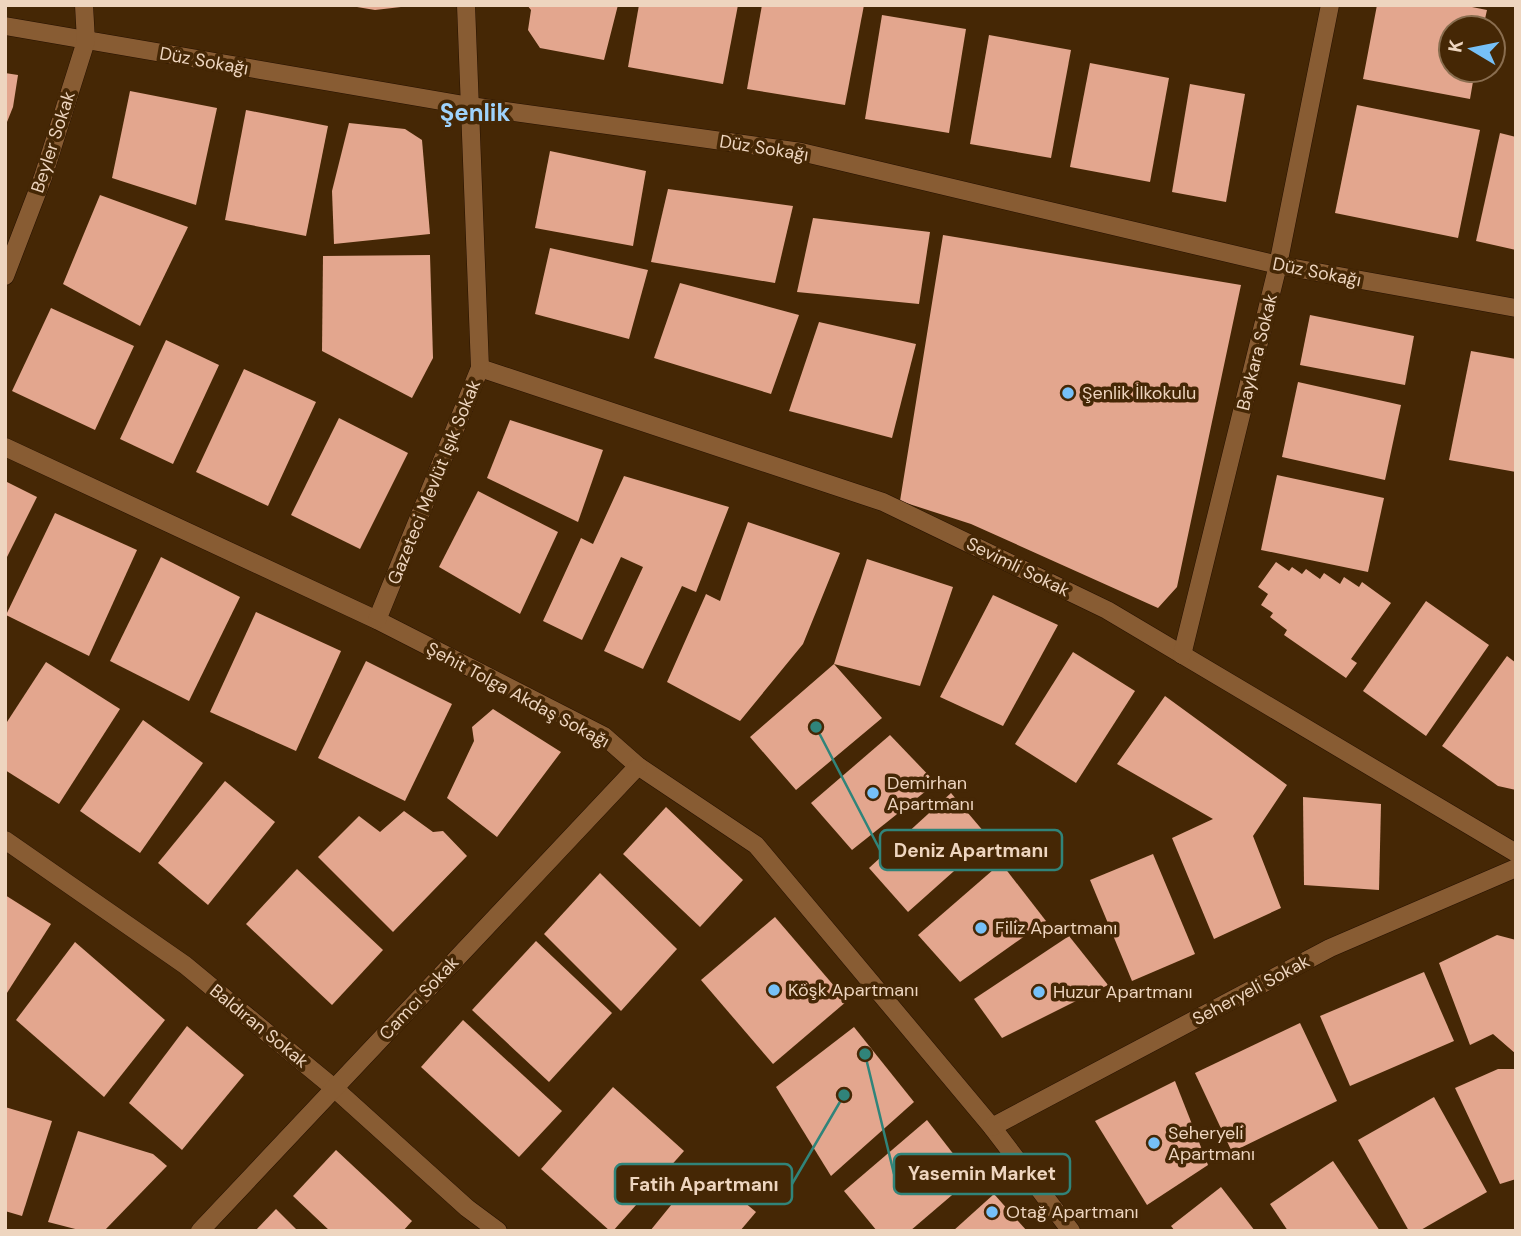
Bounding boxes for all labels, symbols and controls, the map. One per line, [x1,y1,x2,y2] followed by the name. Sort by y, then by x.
[1437,14,1507,84] north arrow
[1442,38,1469,54] text: K
[158,41,250,81] street label: Düz Sokağı
[25,88,81,196] street label: Beyler Sokak
[440,97,510,128] district label: Şenlik
[718,129,810,167] street label: Düz Sokağı
[1271,252,1363,292] street label: Düz Sokağı
[1231,291,1283,413] street label: Baykara Sokak
[382,376,486,588] street label: Gazeteci Mevlüt Işık Sokak
[1082,381,1196,405] place label: Şenlik İlkokulu
[1060,385,1076,401] marker: Şenlik İlkokulu
[962,532,1074,602] street label: Sevimli Sokak
[422,636,614,754] street label: Şehit Tolga Akdaş Sokağı
[887,771,974,816] place label: Demirhan Apartmanı
[865,785,881,801] marker: Demirhan Apartmanı
[880,830,1062,870] callout: Deniz Apartmanı
[894,838,1048,863] text: Deniz Apartmanı
[995,916,1117,940] place label: Filiz Apartmanı
[973,920,989,936] marker: Filiz Apartmanı
[1188,949,1314,1031] street label: Seheryeli Sokak
[374,951,464,1045] street label: Camcı Sokak
[788,978,918,1002] place label: Köşk Apartmanı
[205,979,313,1073] street label: Baldıran Sokak
[1053,980,1192,1004] place label: Huzur Apartmanı
[766,982,782,998] marker: Köşk Apartmanı
[1031,984,1047,1000] marker: Huzur Apartmanı
[1168,1121,1255,1166] place label: Seheryeli Apartmanı
[1146,1135,1162,1151] marker: Seheryeli Apartmanı
[894,1154,1070,1194] callout: Yasemin Market
[908,1161,1056,1186] text: Yasemin Market
[615,1164,792,1204] callout: Fatih Apartmanı
[629,1172,779,1197] text: Fatih Apartmanı
[1006,1200,1139,1224] place label: Otağ Apartmanı
[984,1204,1000,1220] marker: Otağ Apartmanı

